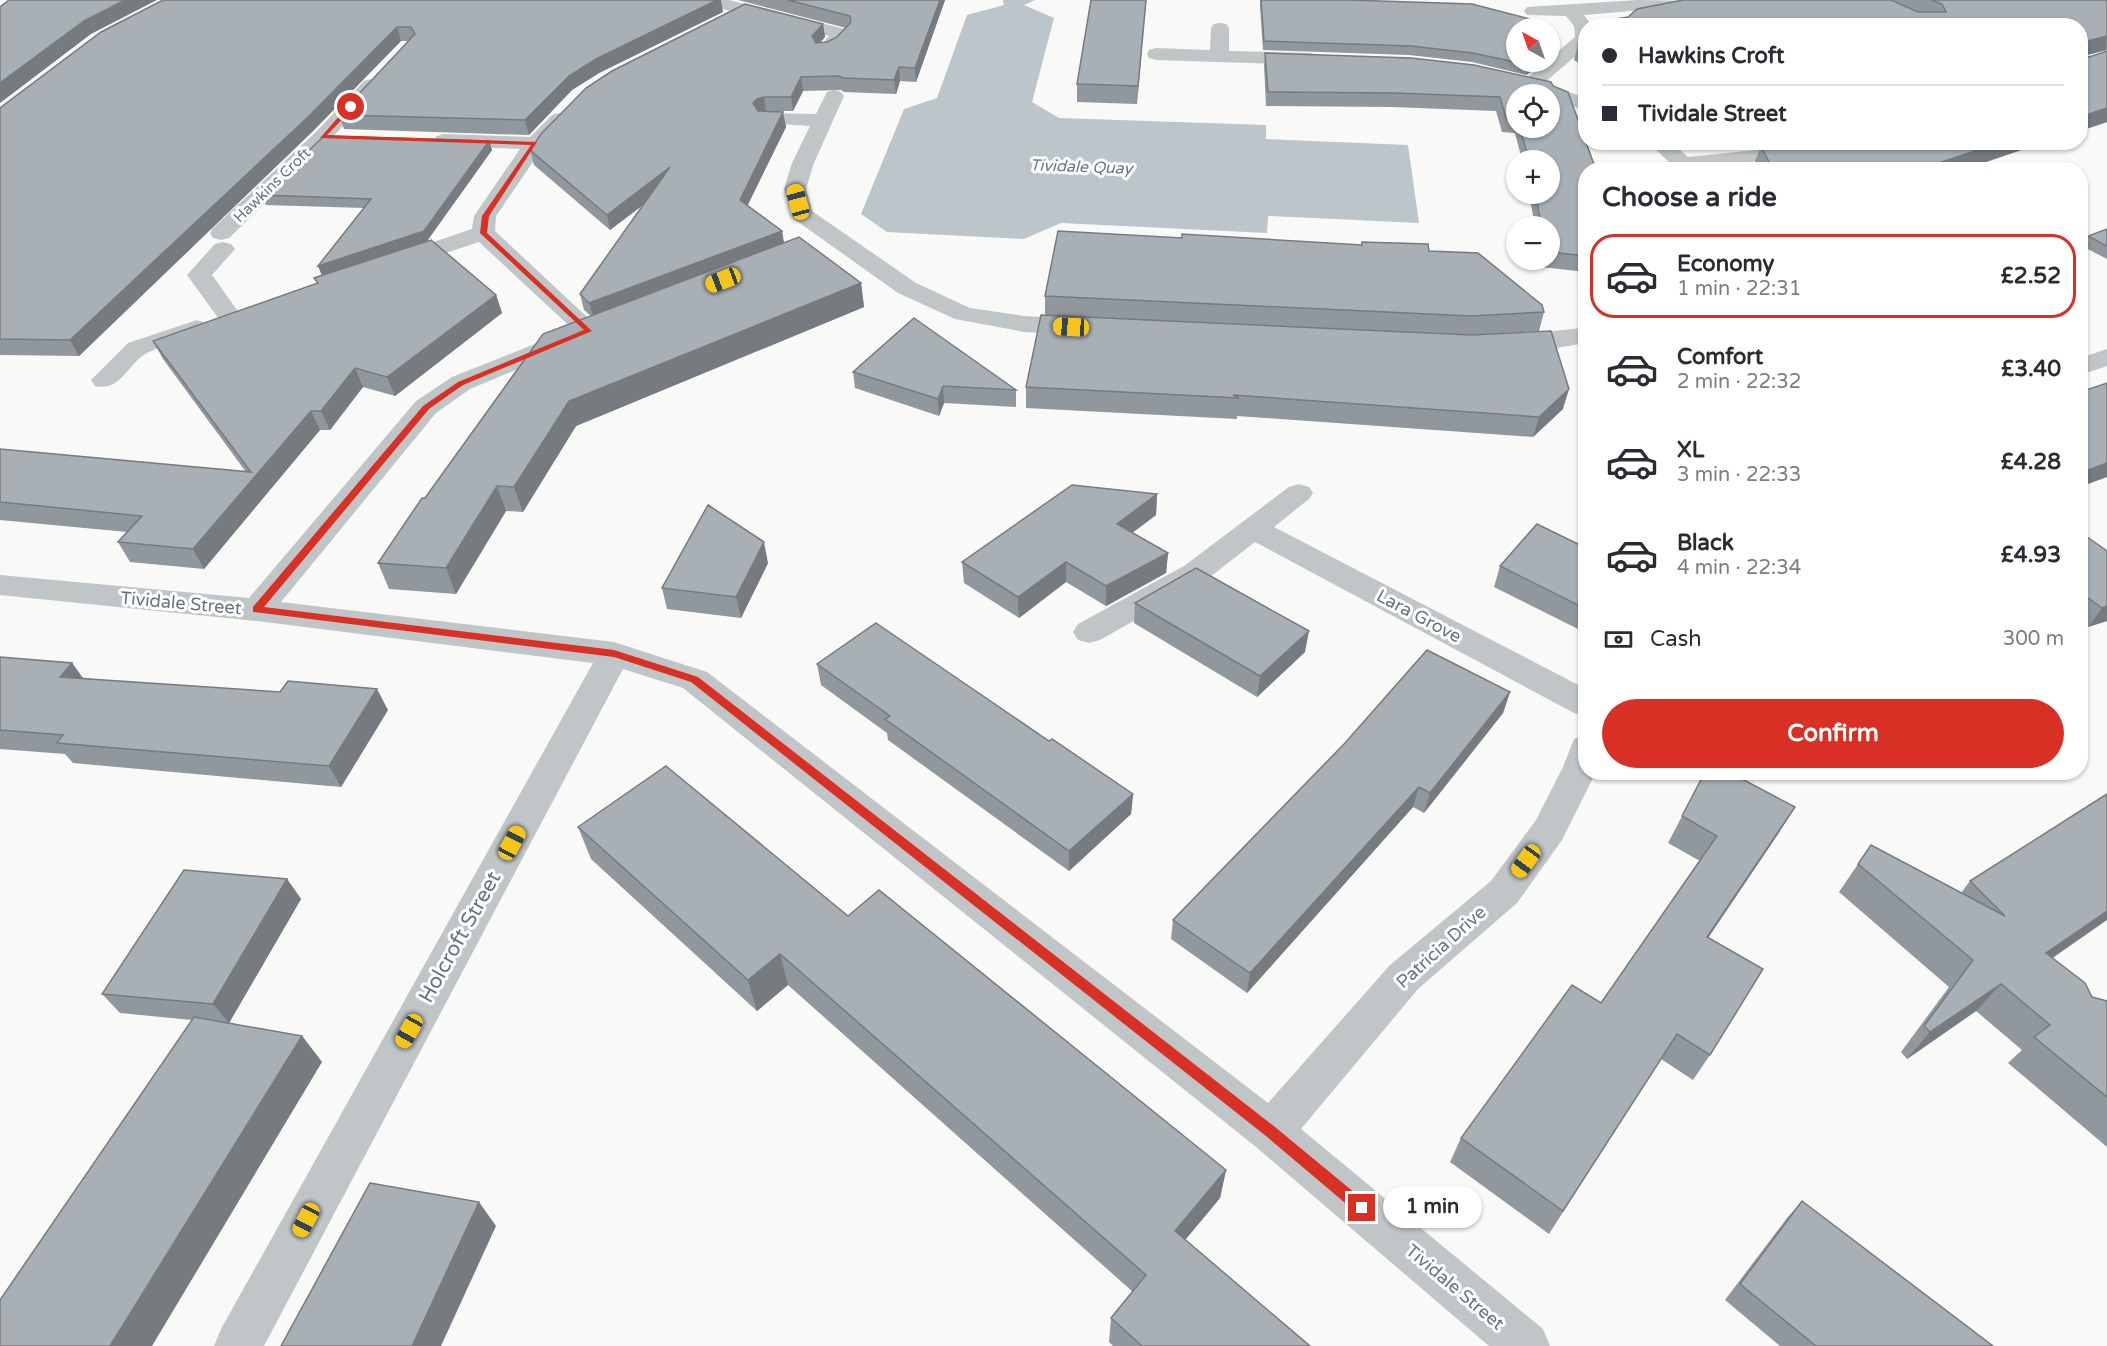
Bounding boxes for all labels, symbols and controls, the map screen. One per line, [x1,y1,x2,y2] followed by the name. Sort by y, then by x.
[1506,18,1560,72] north arrow
[1506,18,1560,270] map controls
[1638,43,1784,69] text: Hawkins Croft
[1506,84,1560,138] button: locate
[337,93,364,120] route start
[1638,101,1787,127] text: Tividale Street
[230,144,314,226] street label: Hawkins Croft
[1506,150,1560,204] button: +
[1029,155,1135,179] water label: Tividale Quay
[1602,181,1777,214] text: Choose a ride
[785,182,811,222] car
[1506,216,1560,270] button: −
[1605,249,1659,303] icon: car
[1677,251,1774,277] text: Economy
[2001,263,2061,289] text: £2.52
[703,265,743,295] car
[1677,277,1801,301] text: 1 min · 22:31
[1053,317,1089,337] car
[1605,342,1659,396] icon: car
[1677,344,1763,370] text: Comfort
[2001,356,2061,382] text: £3.40
[1677,370,1801,394] text: 2 min · 22:32
[1605,435,1659,489] icon: car
[1677,437,1704,463] text: XL
[2001,449,2061,475] text: £4.28
[1677,463,1801,487] text: 3 min · 22:33
[1605,528,1659,582] icon: car
[1677,530,1734,556] text: Black
[2001,542,2061,568] text: £4.93
[1677,556,1801,580] text: 4 min · 22:34
[1373,584,1465,648] street label: Lara Grove
[119,587,243,619] street label: Tividale Street
[1602,623,1635,656] icon: cash
[1650,626,1702,652] text: Cash
[2003,627,2064,651] text: 300 m
[1602,699,2064,768] button: Confirm
[496,823,528,863] car
[1508,841,1544,881] car
[414,867,506,1007] street label: Holcroft Street
[1392,901,1490,993] street label: Patricia Drive
[392,1011,426,1051] car
[1383,1187,1482,1229] callout: 1 min
[1348,1194,1375,1221] route end
[1406,1195,1459,1219] text: 1 min
[290,1200,322,1240] car
[1401,1240,1509,1335] street label: Tividale Street

